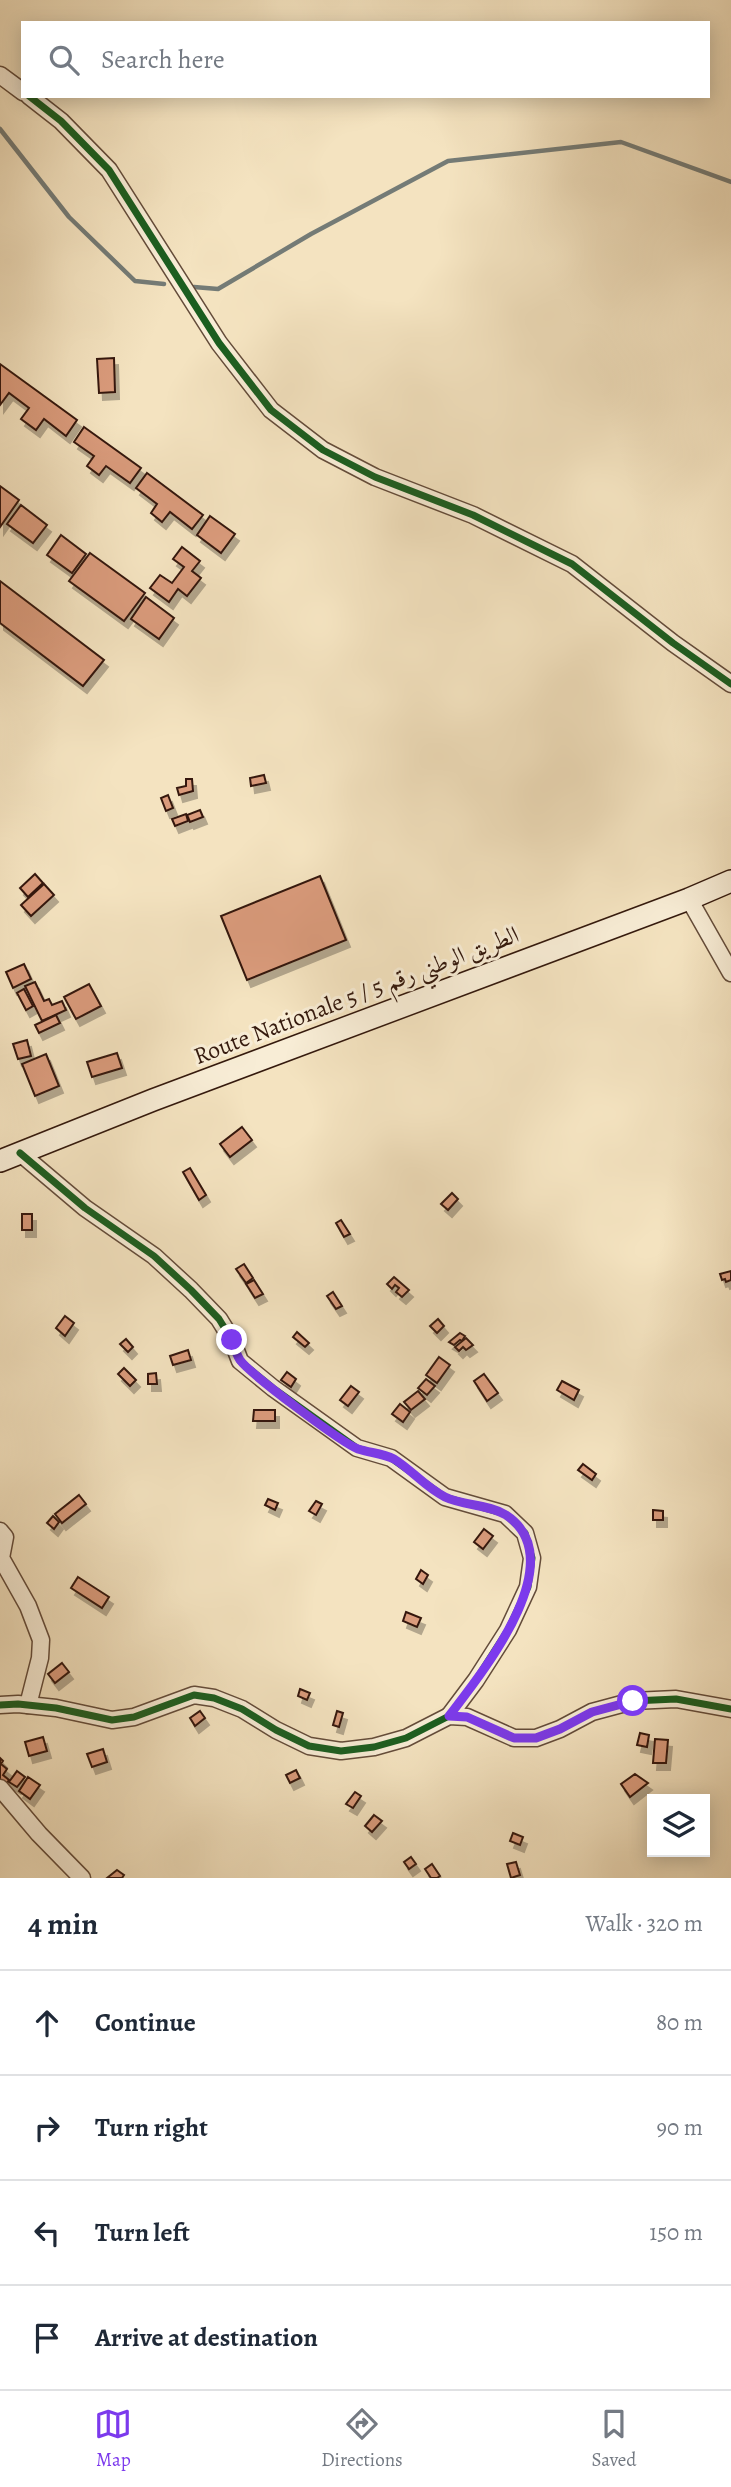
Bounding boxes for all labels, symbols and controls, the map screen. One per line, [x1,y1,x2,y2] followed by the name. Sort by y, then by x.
[21,21,710,98] search box
[45,41,83,79] icon: search
[101,42,225,77] text: Search here
[189,918,525,1078] street label: Route Nationale 5 / الطريق الوطني رقم 5
[216,1324,247,1355] route end
[617,1685,648,1716] route start
[647,1794,710,1857] map controls
[647,1794,710,1857] button: layers
[28,1904,98,1944] text: 4 min
[586,1908,703,1939] text: Walk · 320 m
[28,2004,66,2042] icon: ahead
[95,2005,196,2040] text: Continue
[656,2007,703,2038] text: 80 m
[28,2109,66,2147] icon: right
[95,2110,208,2145] text: Turn right
[657,2112,703,2143] text: 90 m
[28,2214,66,2252] icon: left
[95,2215,190,2250] text: Turn left
[649,2217,703,2248] text: 150 m
[28,2319,66,2357] icon: arrive
[95,2320,318,2355] text: Arrive at destination
[94,2405,132,2473] tab: Map
[321,2405,403,2473] tab: Directions
[592,2405,637,2473] tab: Saved

